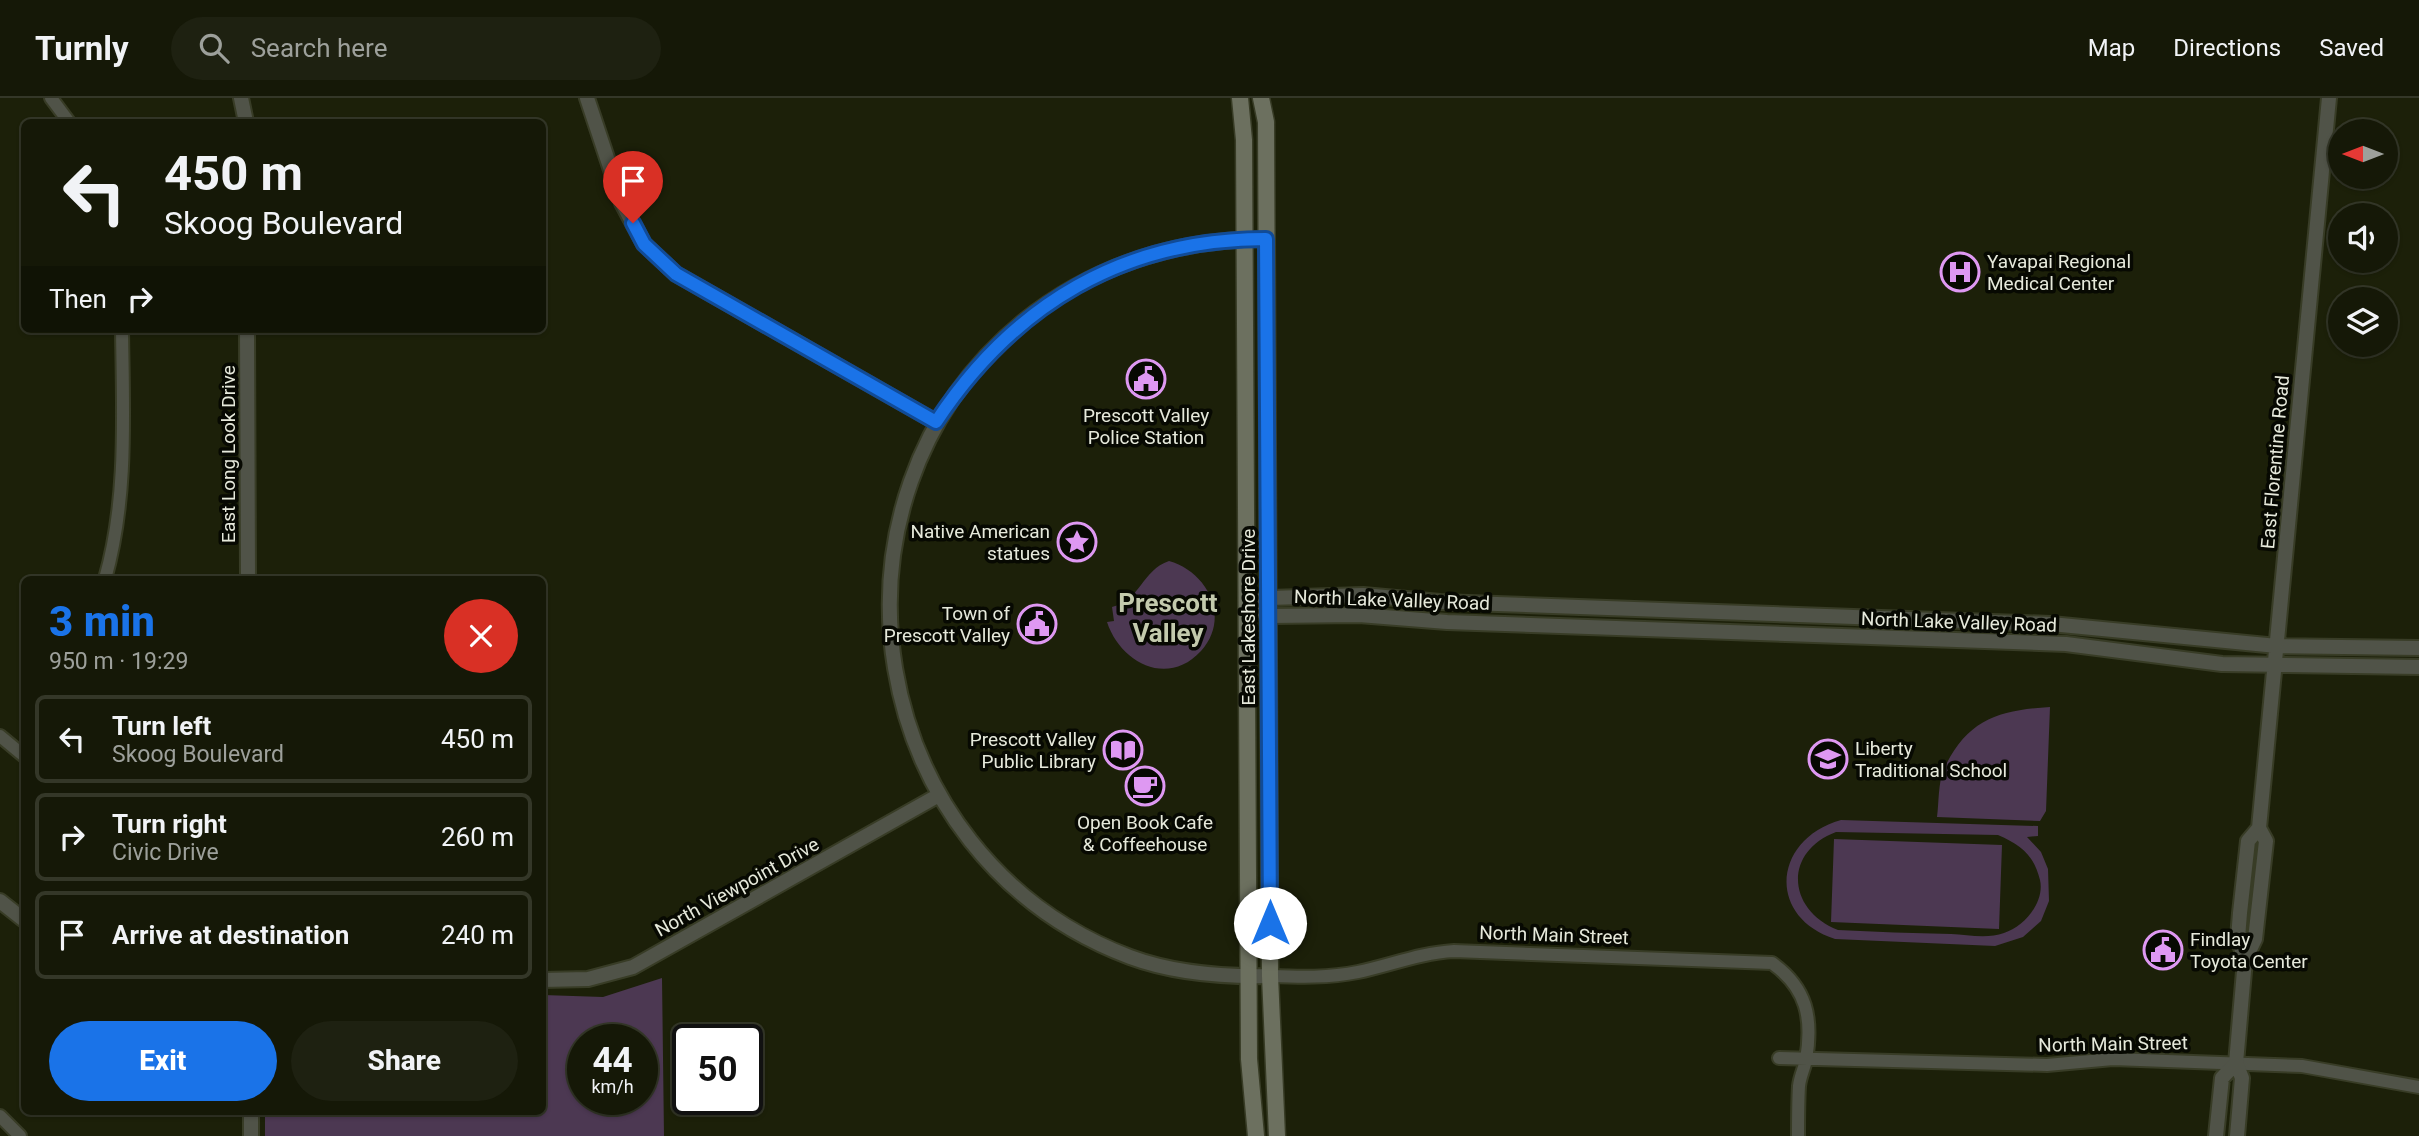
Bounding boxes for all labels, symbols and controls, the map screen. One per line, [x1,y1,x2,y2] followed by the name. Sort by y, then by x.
[171,17,661,80] search box
[35,29,129,68] text: Turnly
[195,29,233,67] icon: search
[251,33,387,63] text: Search here
[2088,34,2135,62] text: Map
[2173,34,2281,62] text: Directions
[2319,34,2384,62] text: Saved
[2328,119,2398,189] north arrow
[2328,119,2398,357] map controls
[164,145,303,202] text: 450 m
[49,147,140,238] icon: left
[603,151,663,223] pin
[614,162,652,200] icon: arrive
[2328,203,2398,273] button: sound
[164,204,403,242] text: Skoog Boulevard
[1987,250,2131,295] place label: Yavapai Regional Medical Center
[1939,251,1981,293] hospital icon: Yavapai Regional Medical Center
[121,280,159,318] icon: right
[49,284,107,314] text: Then
[2328,287,2398,357] button: layers
[1125,358,1167,400] public building icon: Prescott Valley Police Station
[217,365,240,543] street label: East Long Look Drive
[2256,374,2294,550] street label: East Florentine Road
[1083,404,1209,449] place label: Prescott Valley Police Station
[910,520,1050,565] place label: Native American statues
[1056,521,1098,563] place icon: Native American statues
[1237,529,1260,705] street label: East Lakeshore Drive
[1294,585,1490,615] street label: North Lake Valley Road
[1118,588,1218,648] district label: Prescott Valley
[49,597,155,646] text: 3 min
[444,599,518,673] button: close
[884,602,1010,647] place label: Town of Prescott Valley
[1016,603,1058,645] public building icon: Town of Prescott Valley
[1861,607,2057,637] street label: North Lake Valley Road
[49,648,188,675] text: 950 m · 19:29
[112,711,211,741] text: Turn left
[53,720,91,758] icon: left
[441,724,514,754] text: 450 m
[970,728,1096,773] place label: Prescott Valley Public Library
[1102,729,1144,771] library icon: Prescott Valley Public Library
[1855,737,2007,782] place label: Liberty Traditional School
[1807,738,1849,780] school or university icon: Liberty Traditional School
[112,741,284,768] text: Skoog Boulevard
[1124,765,1166,807] cafe icon: Open Book Cafe & Coffeehouse
[112,809,227,839] text: Turn right
[1077,811,1213,856] place label: Open Book Cafe & Coffeehouse
[53,818,91,856] icon: right
[441,822,514,852] text: 260 m
[651,832,823,942] street label: North Viewpoint Drive
[112,839,219,866] text: Civic Drive
[1233,886,1307,960] position arrow
[53,916,91,954] icon: arrive
[112,920,349,950] text: Arrive at destination
[441,920,514,950] text: 240 m
[1479,921,1629,949] street label: North Main Street
[2190,928,2308,973] place label: Findlay Toyota Center
[2142,929,2184,971] public building icon: Findlay Toyota Center
[49,1021,277,1101] button: Exit
[291,1021,518,1101] button: Share
[672,1024,763,1115] speed limit sign: 50
[2038,1031,2188,1057] street label: North Main Street
[592,1040,633,1081] text: 44
[591,1076,634,1097] text: km/h

